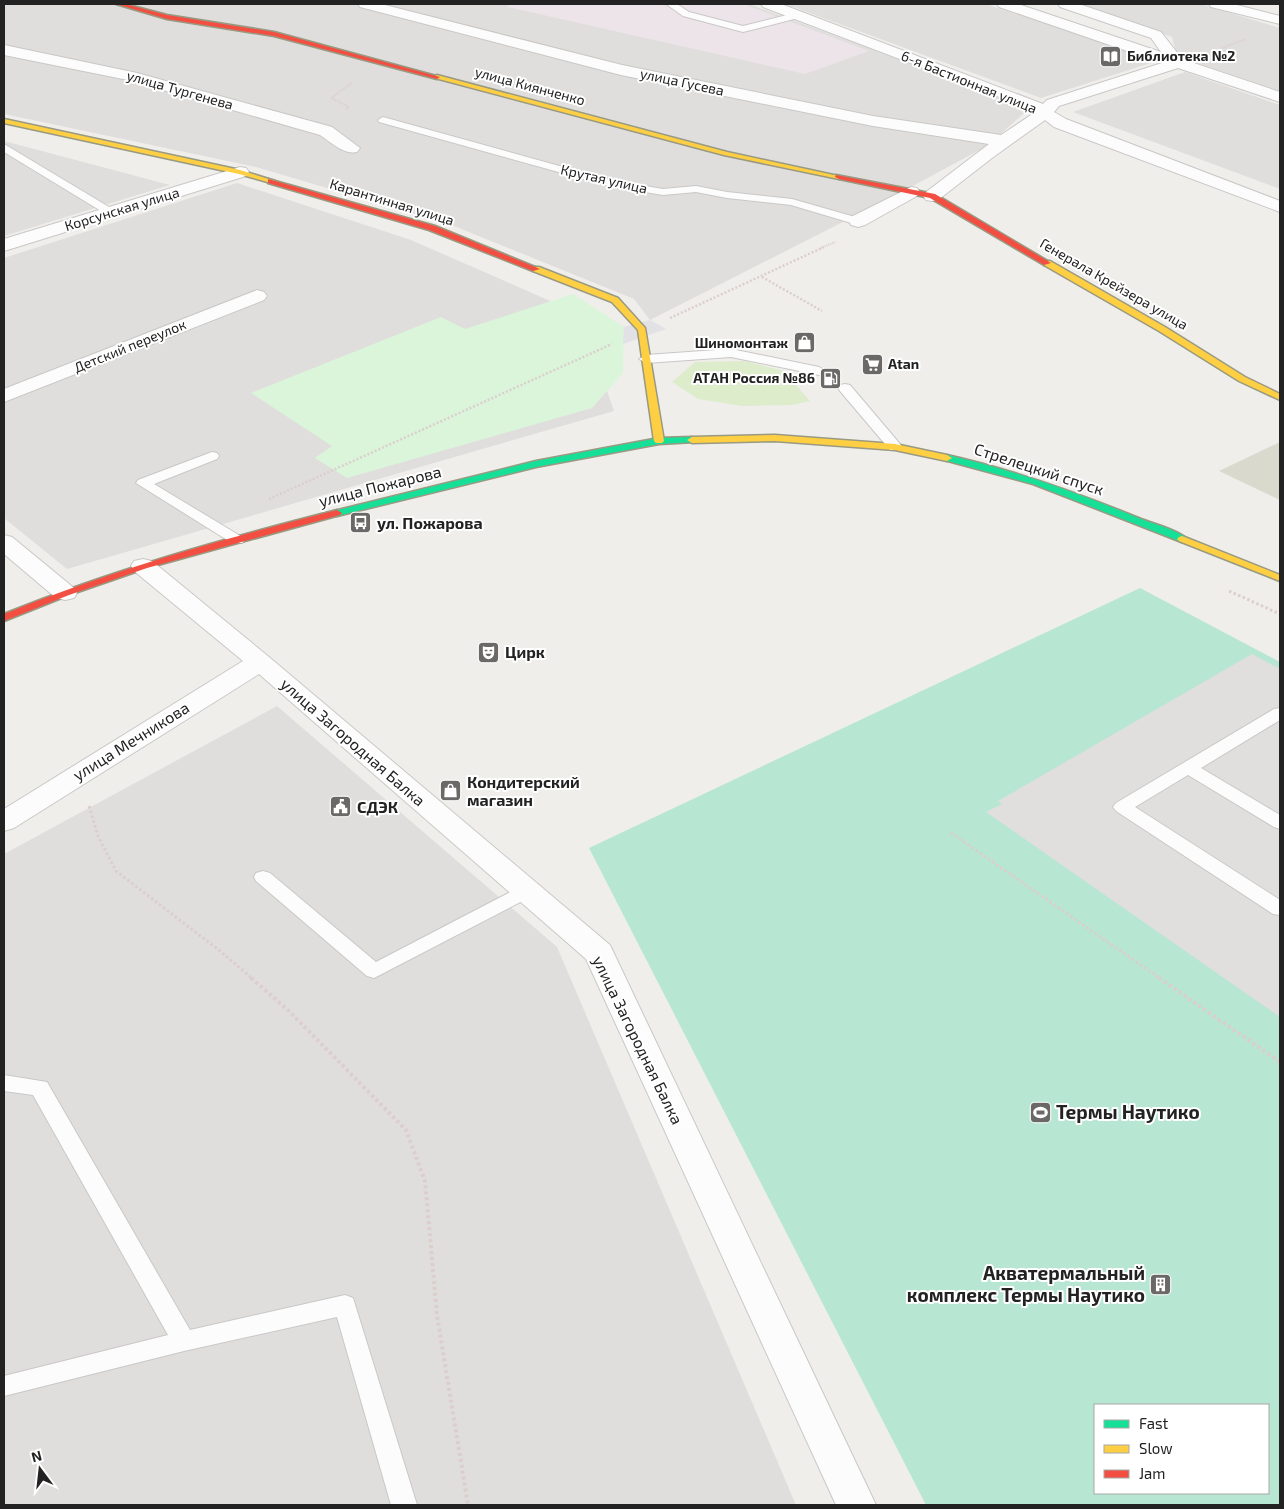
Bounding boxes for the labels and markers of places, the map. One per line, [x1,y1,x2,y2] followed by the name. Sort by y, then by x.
[1099,44,1123,68] library icon: Библиотека №2
[1127,47,1235,64] place label: Библиотека №2
[792,331,816,355] shop icon: Шиномонтаж
[695,334,788,351] place label: Шиномонтаж
[860,352,884,376] supermarket icon: Atan
[888,355,919,372] place label: Atan
[819,366,843,390] fuel station icon: АТАН Россия №86
[693,369,815,386] place label: АТАН Россия №86
[349,511,373,535] bus stop icon: ул. Пожарова
[377,513,483,532] place label: ул. Пожарова
[477,640,501,664] theatre icon: Цирк
[505,642,545,661] place label: Цирк
[467,772,580,809] place label: Кондитерский магазин
[439,779,463,803] shop icon: Кондитерский магазин
[329,795,353,819] public building icon: СДЭК
[357,797,398,816] place label: СДЭК
[1028,1100,1052,1124] sports icon: Термы Наутико
[1056,1100,1200,1123] place label: Термы Наутико
[907,1261,1145,1306] place label: Акватермальный комплекс Термы Наутико
[1149,1272,1173,1296] building icon: Акватермальный комплекс Термы Наутико

